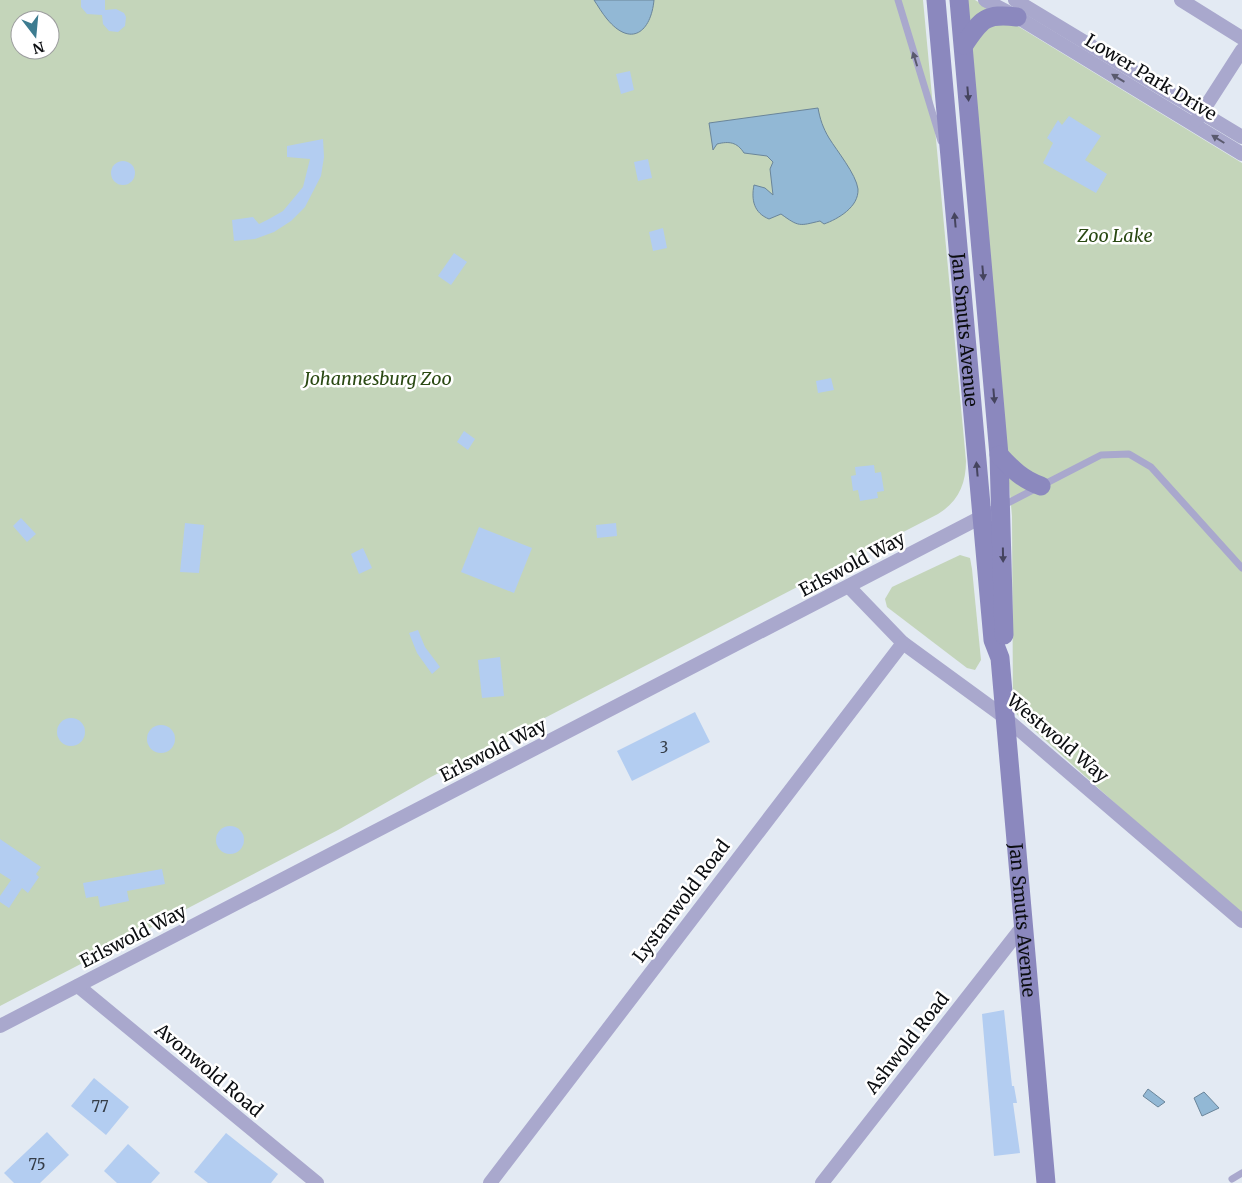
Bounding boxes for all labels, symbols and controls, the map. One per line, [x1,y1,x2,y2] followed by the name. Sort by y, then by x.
[10,10,60,60] north arrow
[1081,29,1221,125] street label: Lower Park Drive
[31,37,46,58] text: N
[911,51,918,66] one-way arrow
[1112,74,1125,83] one-way arrow
[965,86,973,102] one-way arrow
[1211,135,1224,144] one-way arrow
[951,212,959,228] one-way arrow
[1076,224,1153,247] park label: Zoo Lake
[947,251,984,408] street label: Jan Smuts Avenue
[980,265,988,281] one-way arrow
[302,367,452,390] park label: Johannesburg Zoo
[990,389,998,405] one-way arrow
[973,461,981,477] one-way arrow
[795,526,909,602] street label: Erlswold Way
[999,547,1007,563] one-way arrow
[1002,688,1114,788] street label: Westwold Way
[436,713,551,787] street label: Erlswold Way
[660,738,668,757] house number: 3
[627,835,735,967] street label: Lystanwold Road
[1005,841,1041,998] street label: Jan Smuts Avenue
[76,899,191,973] street label: Erlswold Way
[860,987,954,1099] street label: Ashwold Road
[150,1018,268,1122] street label: Avonwold Road
[91,1097,109,1116] house number: 77
[29,1155,45,1174] house number: 75

